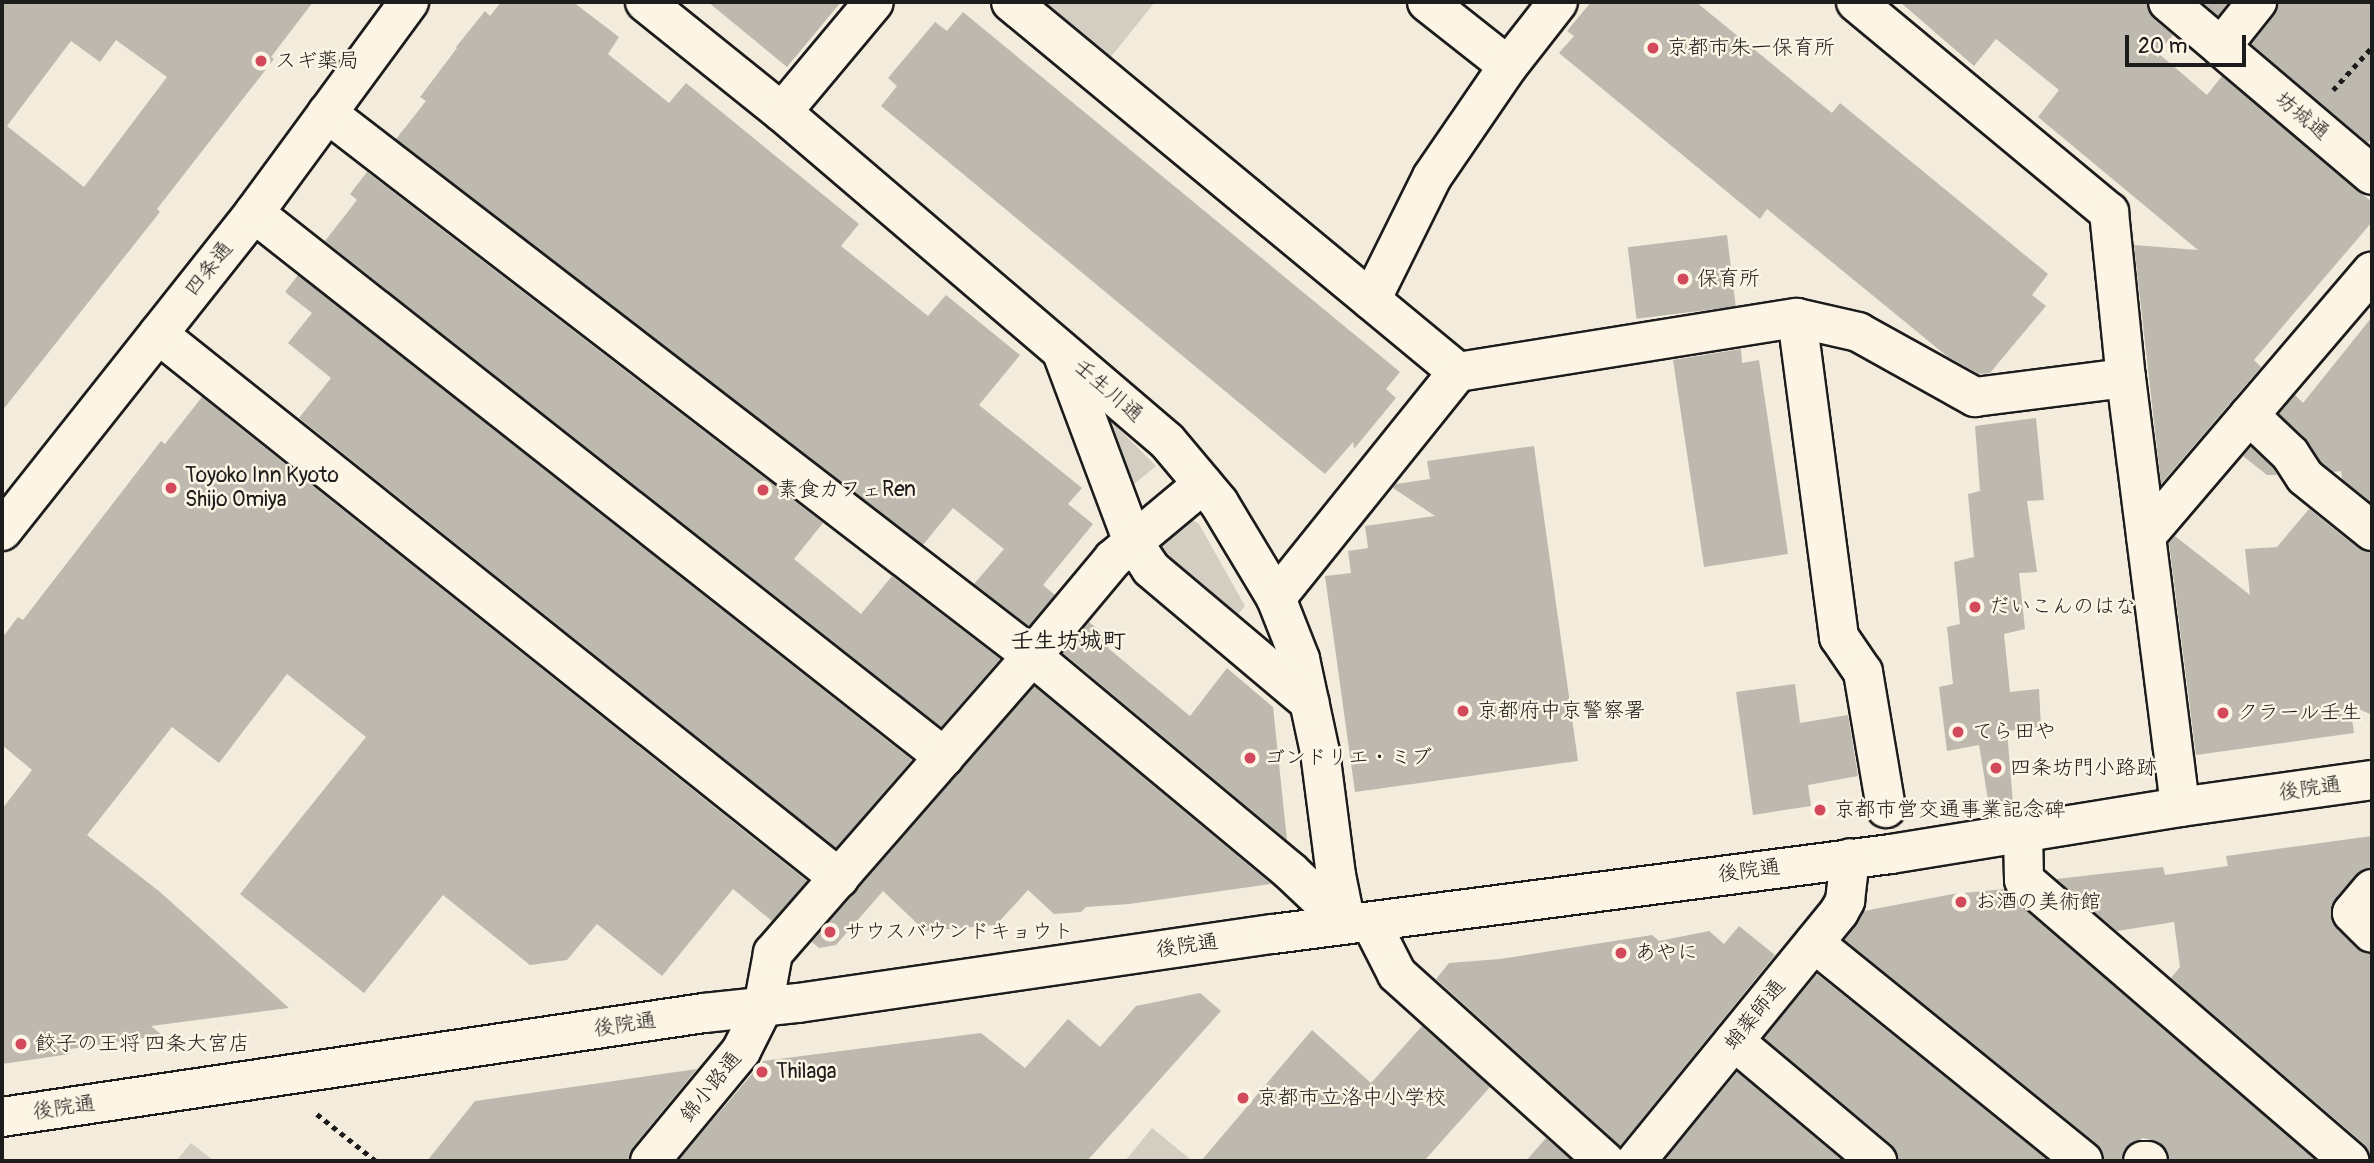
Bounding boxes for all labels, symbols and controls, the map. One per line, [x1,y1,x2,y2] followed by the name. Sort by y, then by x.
[2129,21,2250,65] scale bar
[2138,33,2187,60] text: 20 m
[1667,35,1835,61] place label: 京都市朱一保育所
[1645,40,1661,56] marker: 京都市朱一保育所
[275,48,359,74] place label: スギ薬局
[253,53,269,69] marker: スギ薬局
[2270,86,2334,146] street label: 坊城通
[179,237,239,301] street label: 四条通
[1697,266,1760,292] place label: 保育所
[1675,271,1691,287] marker: 保育所
[1068,354,1148,428] street label: 壬生川通
[185,463,339,513] place label: Toyoko Inn Kyoto Shijo Omiya
[777,477,916,503] place label: 素食カフェRen
[163,480,179,496] marker: Toyoko Inn Kyoto Shijo Omiya
[755,482,771,498] marker: 素食カフェRen
[1989,594,2136,620] place label: だいこんのはな
[1967,599,1983,615] marker: だいこんのはな
[1011,627,1125,655] district label: 壬生坊城町
[1477,698,1645,724] place label: 京都府中京警察署
[2237,700,2363,726] place label: クラール壬生
[1455,703,1471,719] marker: 京都府中京警察署
[2215,705,2231,721] marker: クラール壬生
[1972,719,2056,745] place label: てら田や
[1950,724,1966,740] marker: てら田や
[1264,745,1432,771] place label: ゴンドリエ・ミブ
[1242,750,1258,766] marker: ゴンドリエ・ミブ
[2010,755,2157,781] place label: 四条坊門小路跡
[1988,760,2004,776] marker: 四条坊門小路跡
[2277,772,2343,806] street label: 後院通
[1834,797,2065,823] place label: 京都市営交通事業記念碑
[1812,802,1828,818] marker: 京都市営交通事業記念碑
[1716,855,1782,887] street label: 後院通
[1975,889,2101,915] place label: お酒の美術館
[1953,894,1969,910] marker: お酒の美術館
[844,919,1075,945] place label: サウスバウンドキョウト
[822,924,838,940] marker: サウスバウンドキョウト
[1154,929,1220,963] street label: 後院通
[1635,940,1698,966] place label: あやに
[1613,945,1629,961] marker: あやに
[1719,974,1791,1056] street label: 蛸薬師通
[592,1008,658,1042] street label: 後院通
[35,1031,250,1057] place label: 餃子の王将 四条大宮店
[13,1036,29,1052] marker: 餃子の王将 四条大宮店
[675,1046,747,1128] street label: 錦小路通
[776,1059,837,1085] place label: Thilaga
[754,1064,770,1080] marker: Thilaga
[1257,1085,1446,1111] place label: 京都市立洛中小学校
[1235,1090,1251,1106] marker: 京都市立洛中小学校
[31,1091,97,1125] street label: 後院通

